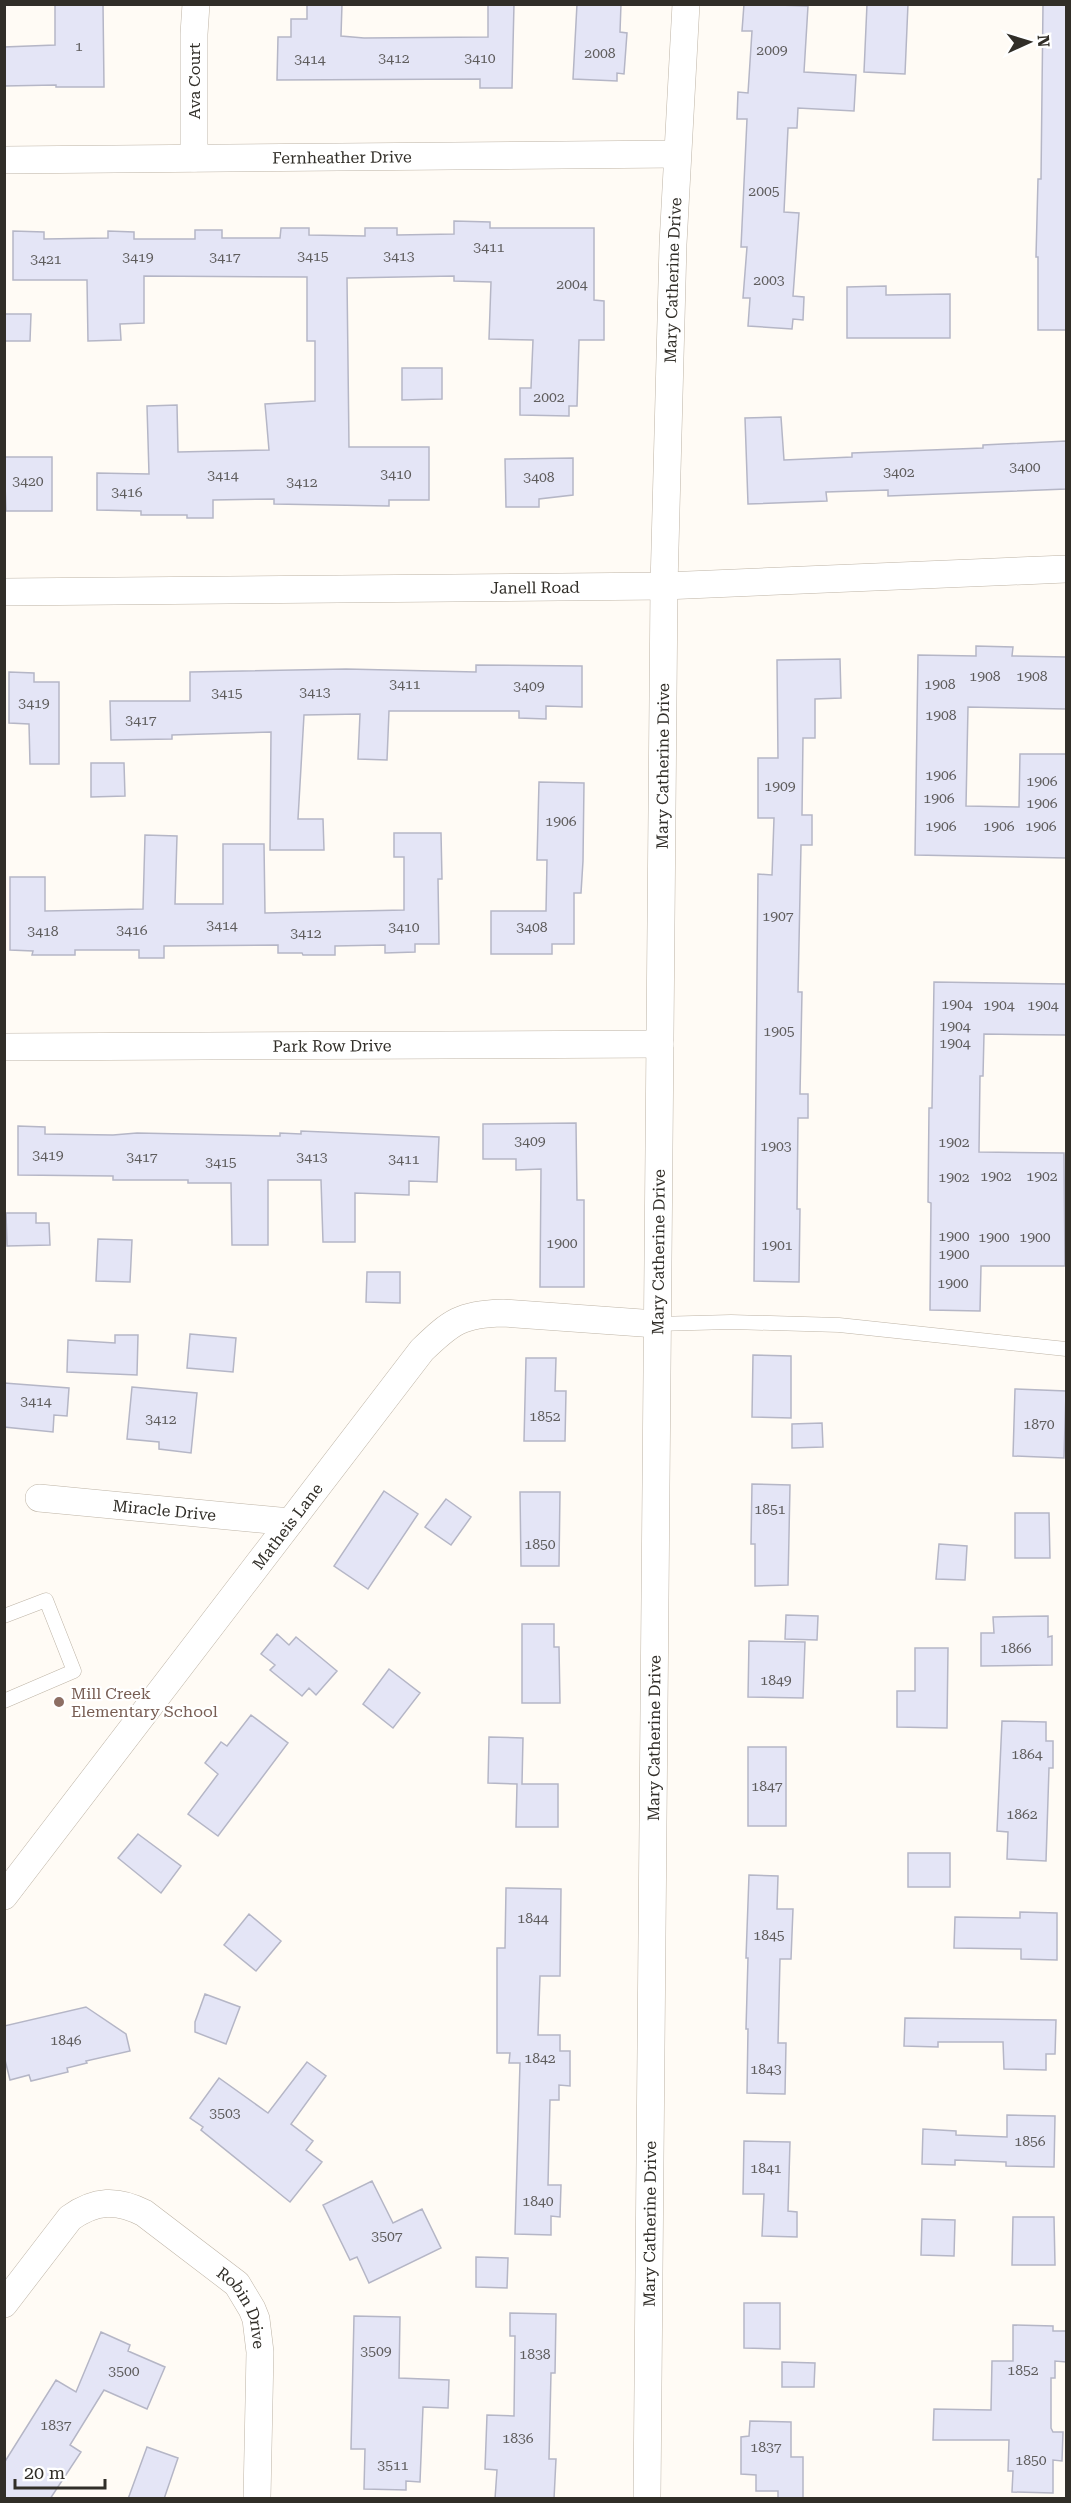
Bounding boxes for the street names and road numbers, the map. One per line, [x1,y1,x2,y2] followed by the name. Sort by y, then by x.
[185,43,204,119] street label: Ava Court
[272,147,412,168] street label: Fernheather Drive
[661,197,686,363] street label: Mary Catherine Drive
[490,578,580,598] street label: Janell Road
[653,683,673,849] street label: Mary Catherine Drive
[273,1036,392,1056] street label: Park Row Drive
[648,1169,669,1335] street label: Mary Catherine Drive
[249,1479,327,1573] street label: Matheis Lane
[112,1496,217,1525] street label: Miracle Drive
[644,1655,664,1821] street label: Mary Catherine Drive
[640,2141,660,2307] street label: Mary Catherine Drive
[213,2263,269,2350] street label: Robin Drive

